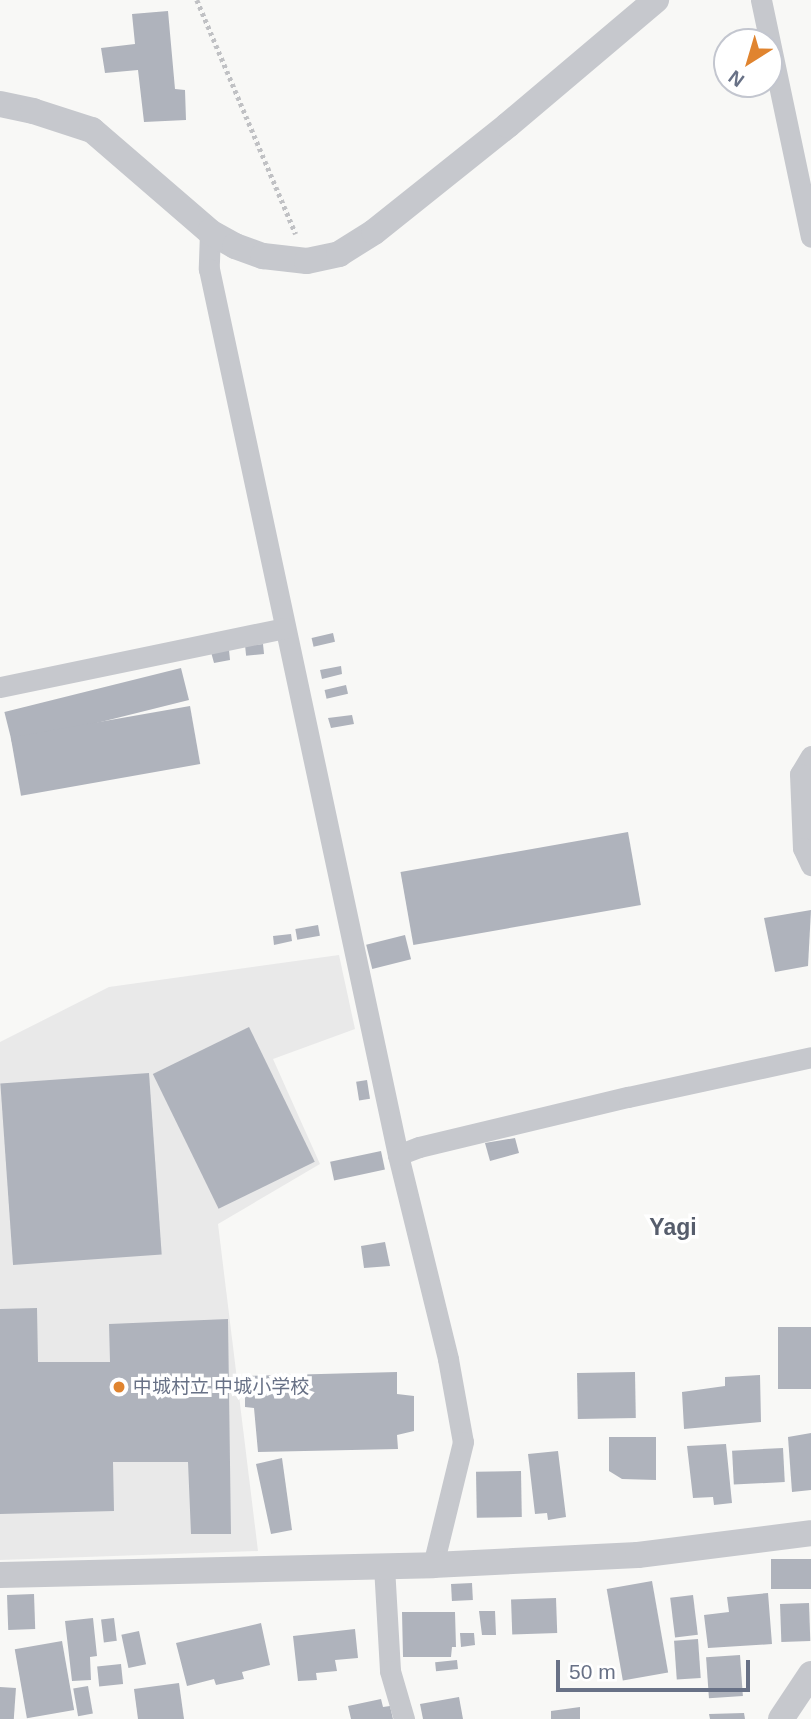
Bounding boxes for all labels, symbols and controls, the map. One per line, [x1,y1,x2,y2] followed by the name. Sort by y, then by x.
[713,28,783,98] north arrow
[724,66,748,91] text: N
[649,1213,697,1241] district label: Yagi
[133,1376,309,1398] place label: 中城村立 中城小学校
[111,1379,127,1395] marker: 中城村立 中城小学校
[559,1646,753,1690] scale bar
[569,1660,616,1683] text: 50 m

